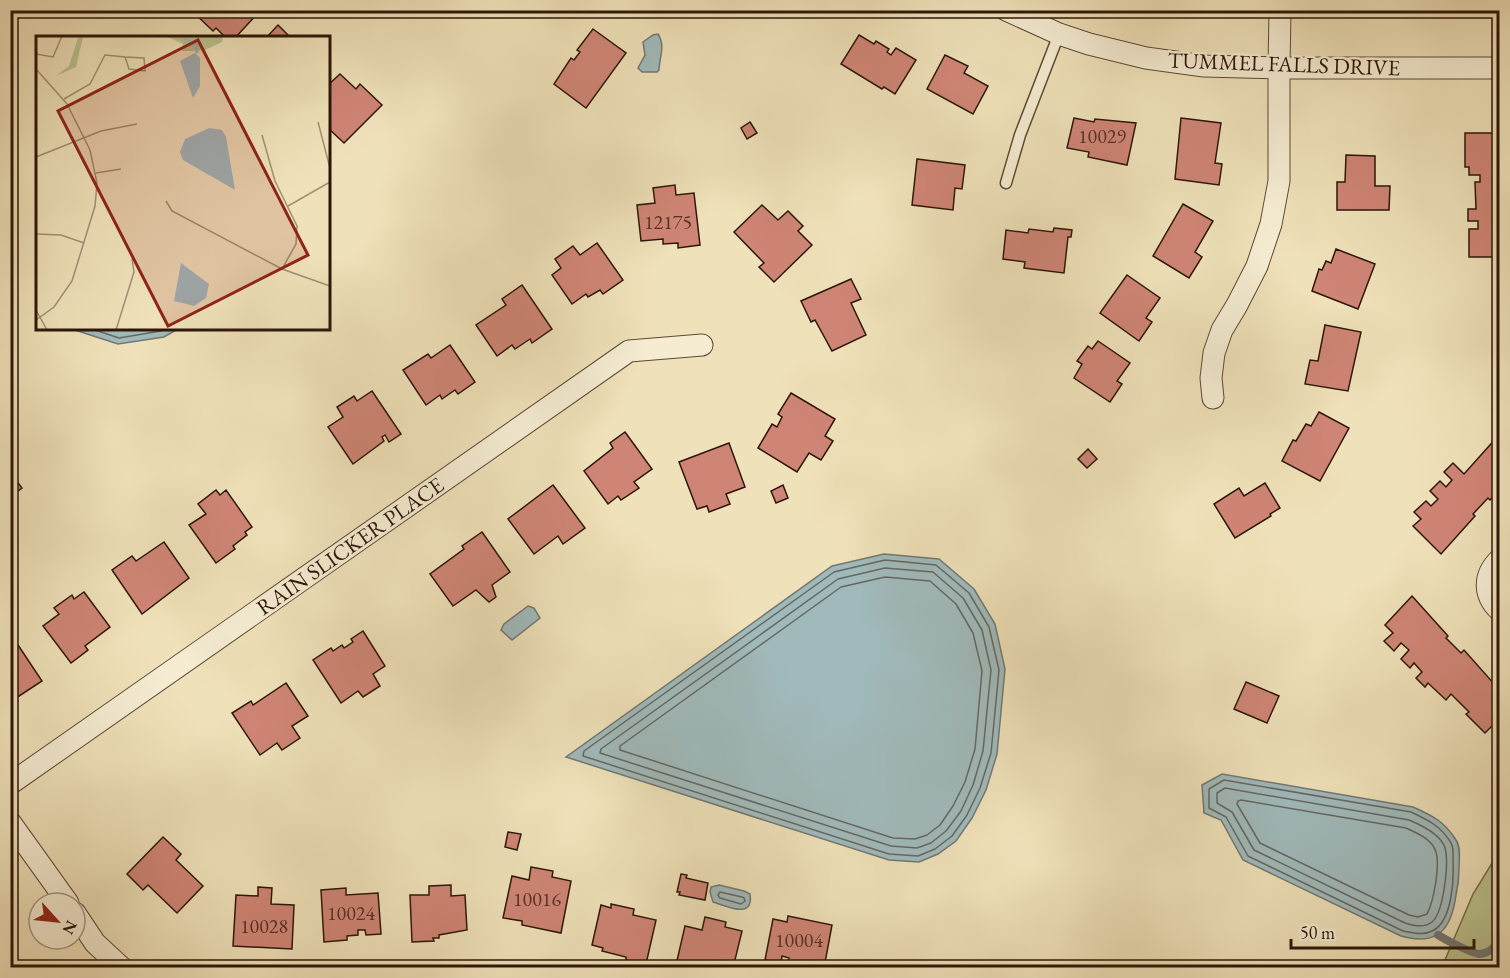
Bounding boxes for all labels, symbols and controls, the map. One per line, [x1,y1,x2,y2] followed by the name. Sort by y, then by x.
[36,36,330,330] inset map
[1167,45,1401,83] street label: TUMMEL FALLS DRIVE
[1078,123,1126,149] house number: 10029
[644,209,692,235] house number: 12175
[251,470,449,622] street label: RAIN SLICKER PLACE
[513,886,561,912] house number: 10016
[27,891,87,951] north arrow
[327,900,375,926] house number: 10024
[1291,912,1474,950] scale bar
[240,913,288,939] house number: 10028
[58,917,82,938] text: N
[1300,921,1335,944] text: 50 m
[775,927,823,953] house number: 10004

